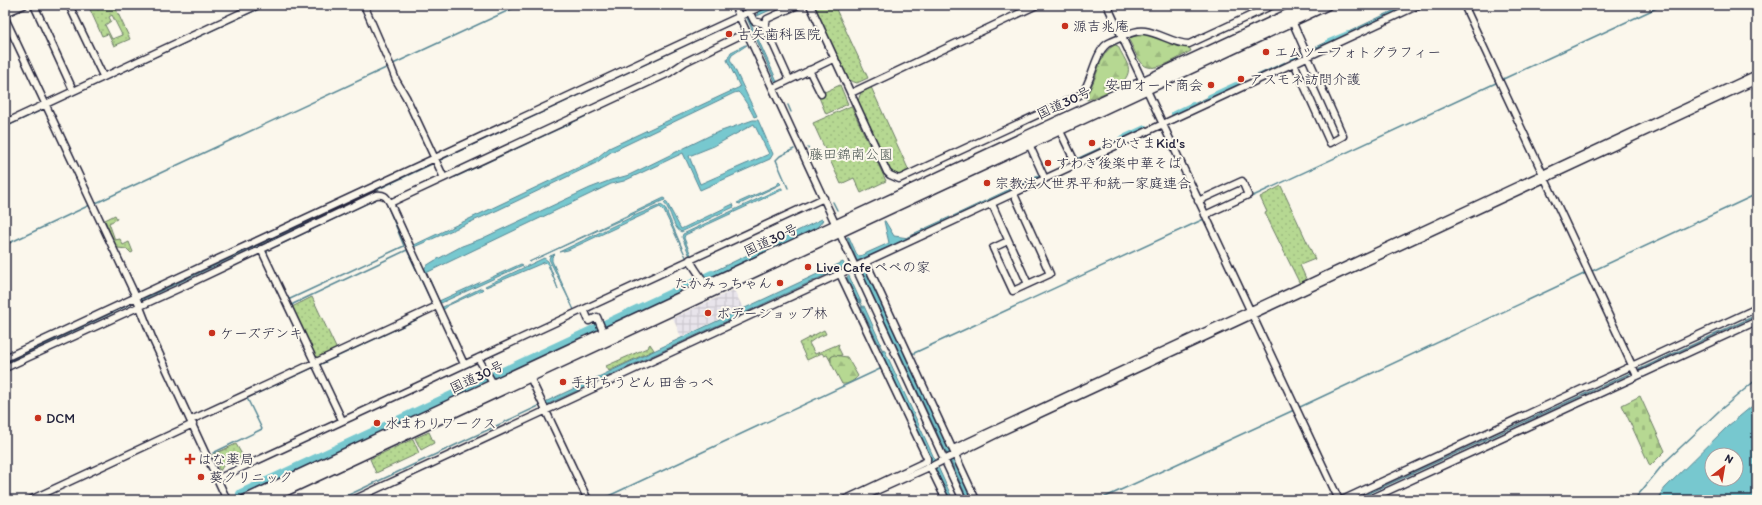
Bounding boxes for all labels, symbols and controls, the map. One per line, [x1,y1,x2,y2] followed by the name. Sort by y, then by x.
[1073,18,1129,35] place label: 源吉兆庵
[1060,21,1070,31] marker: 源吉兆庵
[737,26,821,43] place label: 古矢歯科医院
[724,29,734,39] marker: 古矢歯科医院
[1274,44,1441,61] place label: エムツーフォトグラフィー
[1261,47,1271,57] marker: エムツーフォトグラフィー
[1249,71,1360,88] place label: アスモネ訪問介護
[1236,74,1246,84] marker: アスモネ訪問介護
[1105,77,1203,94] place label: 安田オート商会
[1206,80,1216,90] marker: 安田オート商会
[1034,83,1094,123] street label: 国道30号
[1100,135,1185,152] place label: おひさまKid's
[1087,138,1097,148] marker: おひさまKid's
[809,146,893,163] park label: 藤田錦南公園
[1056,155,1182,172] place label: すわき後楽中華そば
[1043,158,1053,168] marker: すわき後楽中華そば
[995,175,1191,192] place label: 宗教法人世界平和統一家庭連合
[982,178,992,188] marker: 宗教法人世界平和統一家庭連合
[741,220,801,260] street label: 国道30号
[816,259,930,276] place label: Live Cafe ペペの家
[803,262,813,272] marker: Live Cafe ペペの家
[674,275,772,292] place label: たかみっちゃん
[775,278,785,288] marker: たかみっちゃん
[716,305,827,322] place label: ボデーショップ林
[703,308,713,318] marker: ボデーショップ林
[220,325,303,342] place label: ケーズデンキ
[207,328,217,338] marker: ケーズデンキ
[447,357,507,397] street label: 国道30号
[571,374,714,391] place label: 手打ちうどん 田舎っぺ
[558,377,568,387] marker: 手打ちうどん 田舎っぺ
[46,410,75,427] place label: DCM
[33,413,43,423] marker: DCM
[385,415,497,432] place label: 水まわりワークス
[372,418,382,428] marker: 水まわりワークス
[1704,447,1744,487] north arrow
[198,451,254,468] place label: はな薬局
[1722,451,1735,466] text: N
[185,454,195,464] marker: はな薬局
[209,469,293,486] place label: 葵クリニック
[196,472,206,482] marker: 葵クリニック

